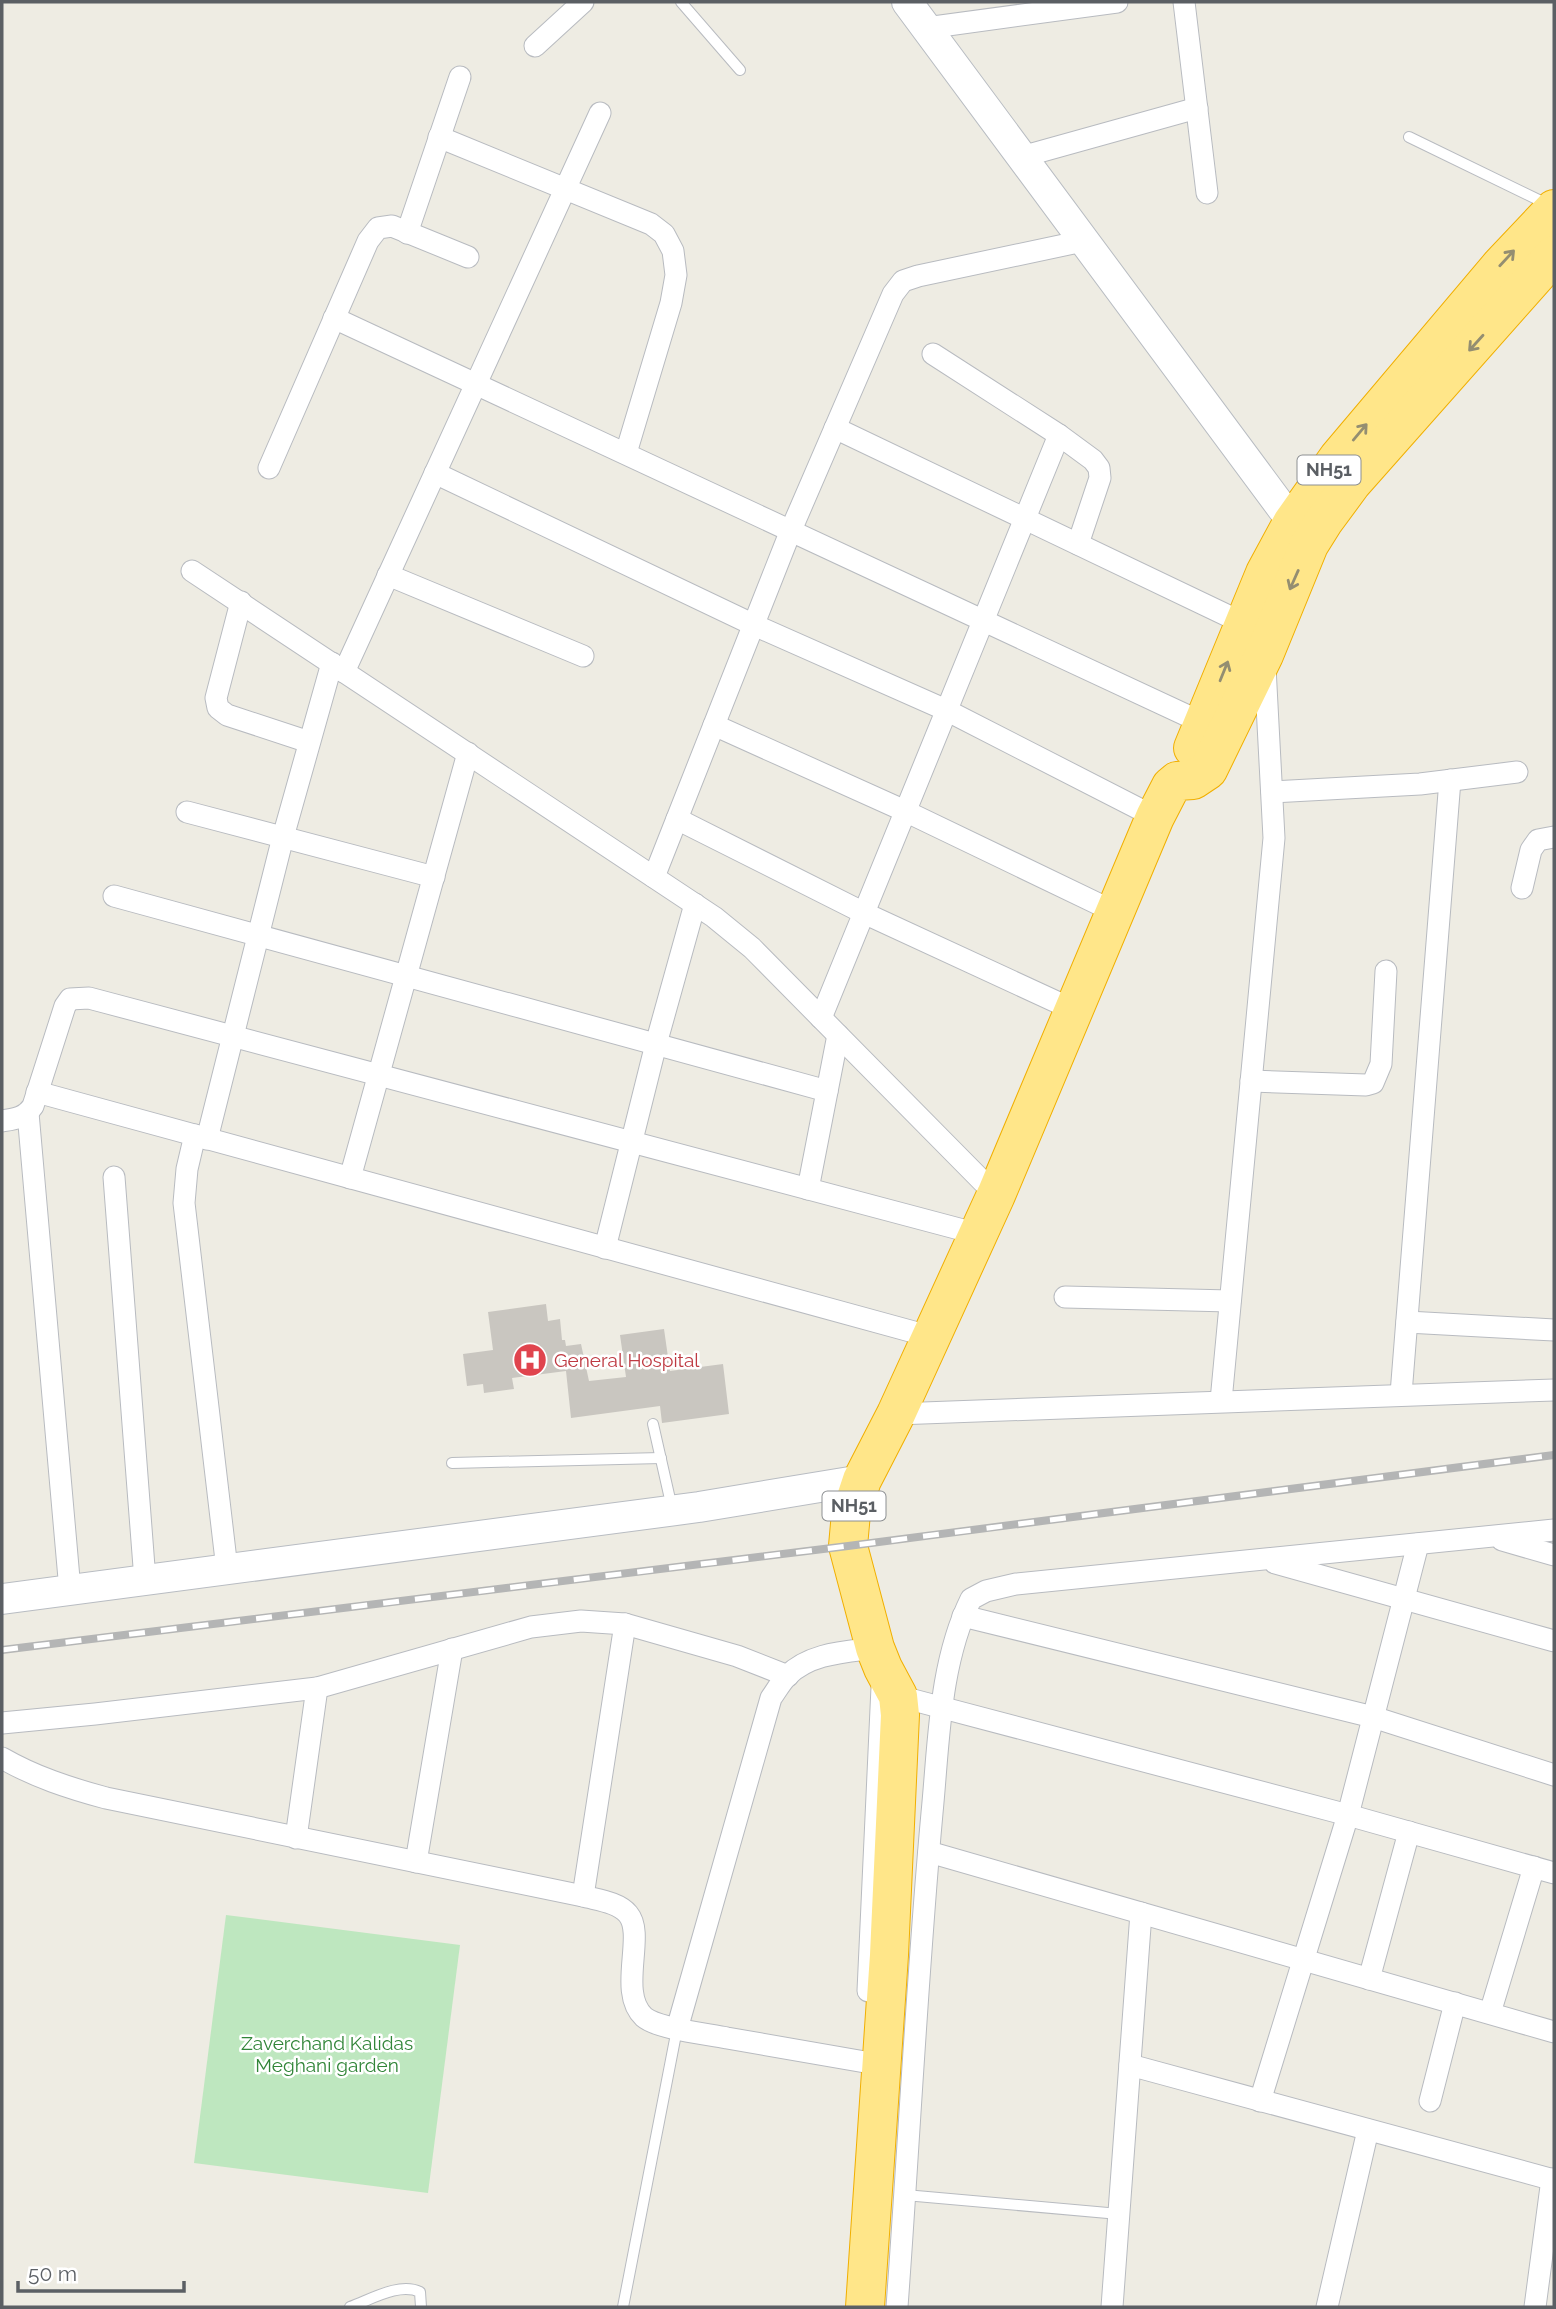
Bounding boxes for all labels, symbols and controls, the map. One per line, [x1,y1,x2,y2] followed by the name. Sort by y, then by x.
[1499,249,1515,267] one-way arrow
[1468,334,1484,352] one-way arrow
[1352,423,1368,441] one-way arrow
[1298,456,1360,484] road number: NH51
[1287,569,1300,590] one-way arrow
[1218,660,1231,682] one-way arrow
[511,1341,549,1379] hospital icon: General Hospital
[554,1349,700,1371] place label: General Hospital
[822,1492,886,1520] road number: NH51
[241,2032,413,2076] park label: Zaverchand Kalidas Meghani garden
[18,2250,184,2294] scale bar
[28,2261,77,2286] text: 50 m

